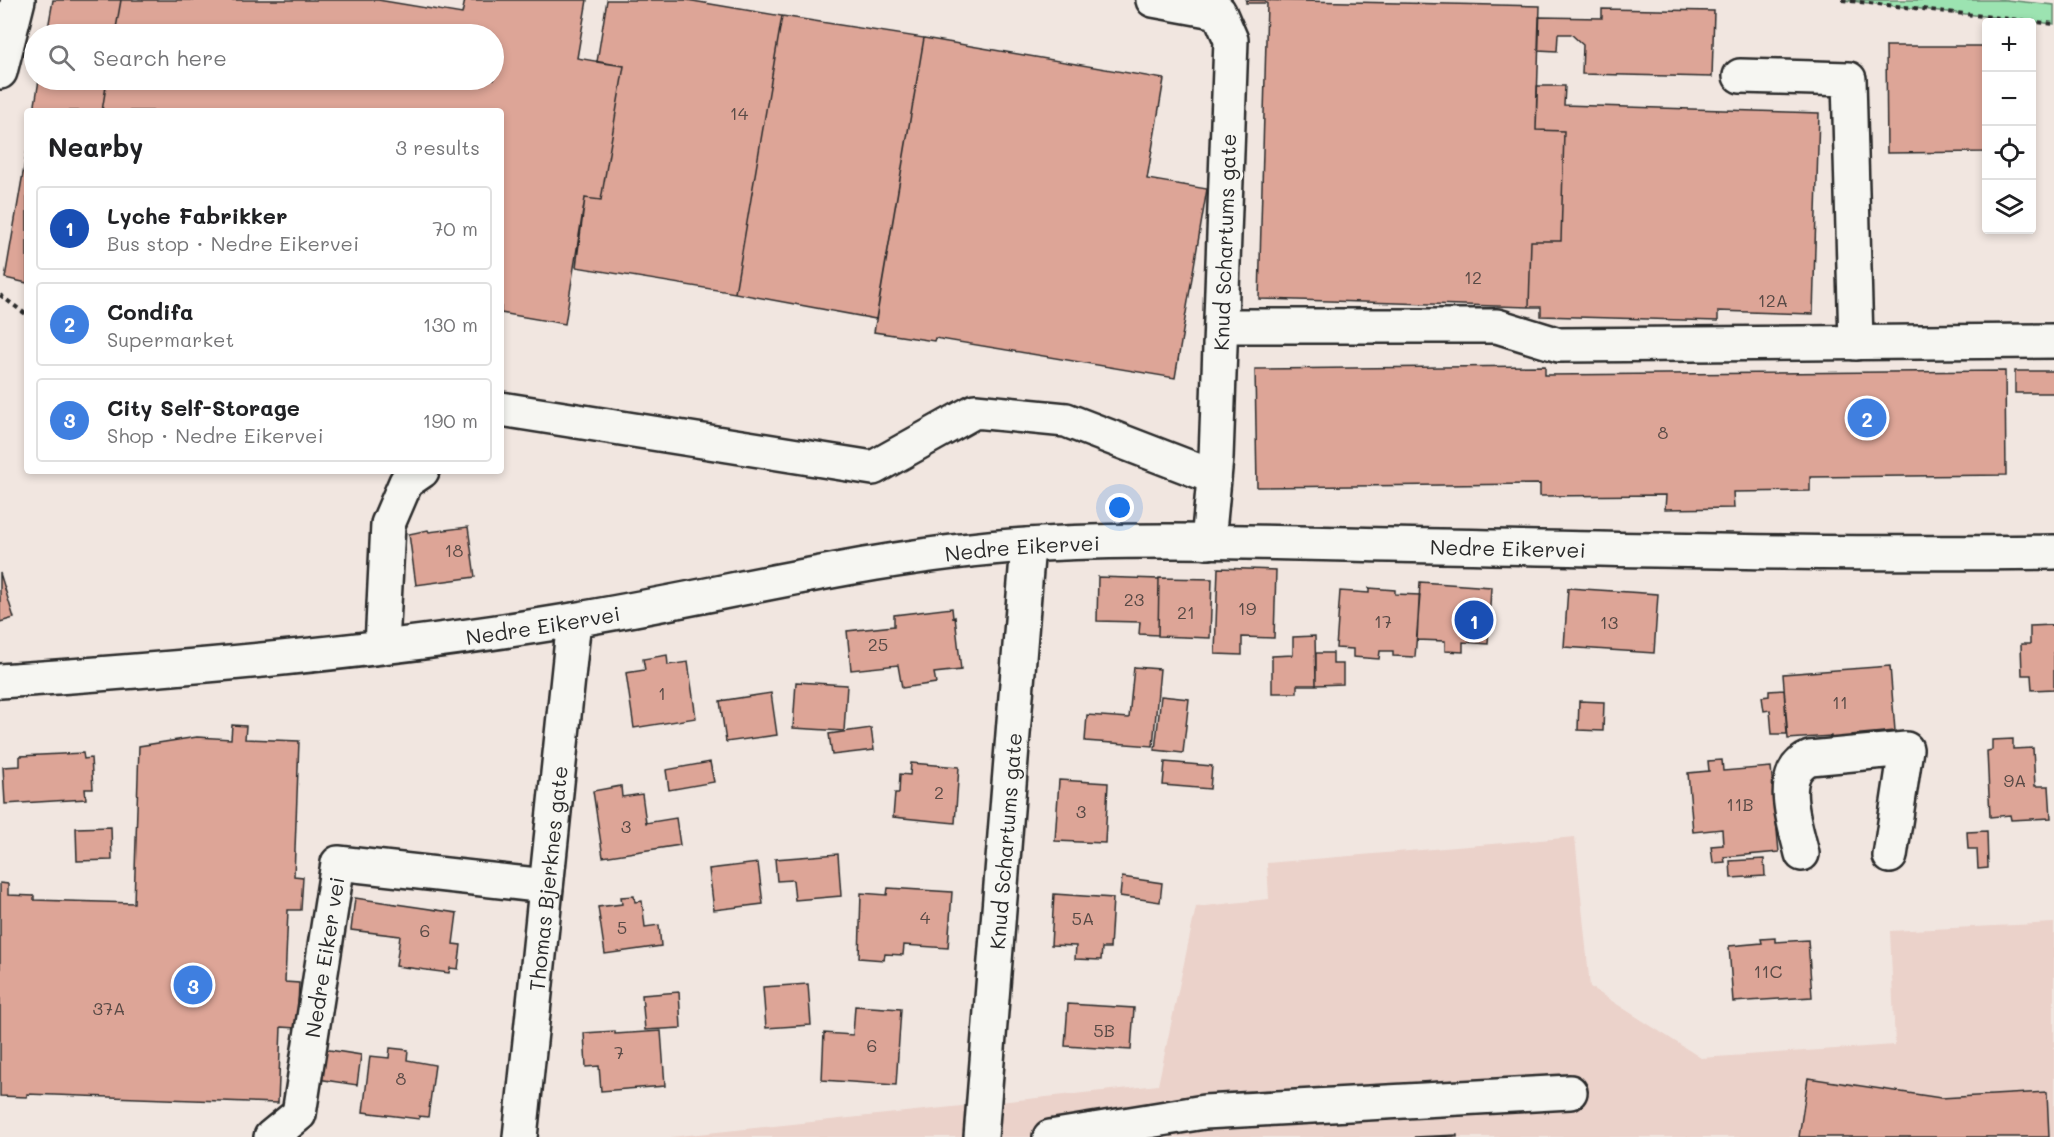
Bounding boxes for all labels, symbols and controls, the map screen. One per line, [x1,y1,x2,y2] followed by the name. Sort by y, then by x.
[1982,18,2036,234] map controls
[1982,18,2036,72] button: +
[24,24,504,90] search box
[45,41,78,74] icon: search
[93,43,227,72] text: Search here
[1982,72,2036,126] button: −
[730,101,749,125] house number: 14
[1982,126,2036,180] button: locate
[48,130,143,164] text: Nearby
[1207,133,1241,351] street label: Knud Schartums gate
[395,134,480,160] text: 3 results
[1982,180,2036,234] button: layers
[107,201,287,230] text: Lyche Fabrikker
[65,215,74,241] text: 1
[432,215,478,241] text: 70 m
[107,230,359,256] text: Bus stop · Nedre Eikervei
[1464,265,1482,289] house number: 12
[1758,288,1788,312] house number: 12A
[107,297,194,326] text: Condifa
[64,311,75,337] text: 2
[423,311,478,337] text: 130 m
[107,326,234,352] text: Supermarket
[107,393,300,422] text: City Self-Storage
[1848,396,1886,440] pin: 2
[64,407,76,433] text: 3
[423,407,478,433] text: 190 m
[1658,420,1669,444] house number: 8
[107,422,324,448] text: Shop · Nedre Eikervei
[1105,493,1134,522] your location
[943,528,1100,566] street label: Nedre Eikervei
[1430,532,1586,562] street label: Nedre Eikervei
[445,538,464,562] house number: 18
[1124,587,1144,611] house number: 23
[1238,596,1257,620] house number: 19
[1454,598,1494,642] pin: 1
[464,599,622,650] street label: Nedre Eikervei
[1177,600,1195,624] house number: 21
[1374,609,1392,633] house number: 17
[1600,610,1618,634] house number: 13
[868,632,888,656] house number: 25
[658,681,666,705] house number: 1
[1832,690,1848,714] house number: 11
[982,731,1027,950] street label: Knud Schartums gate
[522,764,572,993] street label: Thomas Bjerknes gate
[2003,768,2027,792] house number: 9A
[934,780,944,804] house number: 2
[1726,792,1754,816] house number: 11B
[1076,799,1086,823] house number: 3
[621,814,631,838] house number: 3
[298,875,349,1040] street label: Nedre Eiker vei
[920,905,931,929] house number: 4
[1072,906,1094,930] house number: 5A
[617,915,627,939] house number: 5
[420,918,430,942] house number: 6
[1754,959,1783,983] house number: 11C
[174,962,212,1008] pin: 3
[92,996,126,1020] house number: 37A
[1093,1018,1115,1042] house number: 5B
[867,1033,877,1057] house number: 6
[614,1040,624,1064] house number: 7
[396,1066,407,1090] house number: 8

